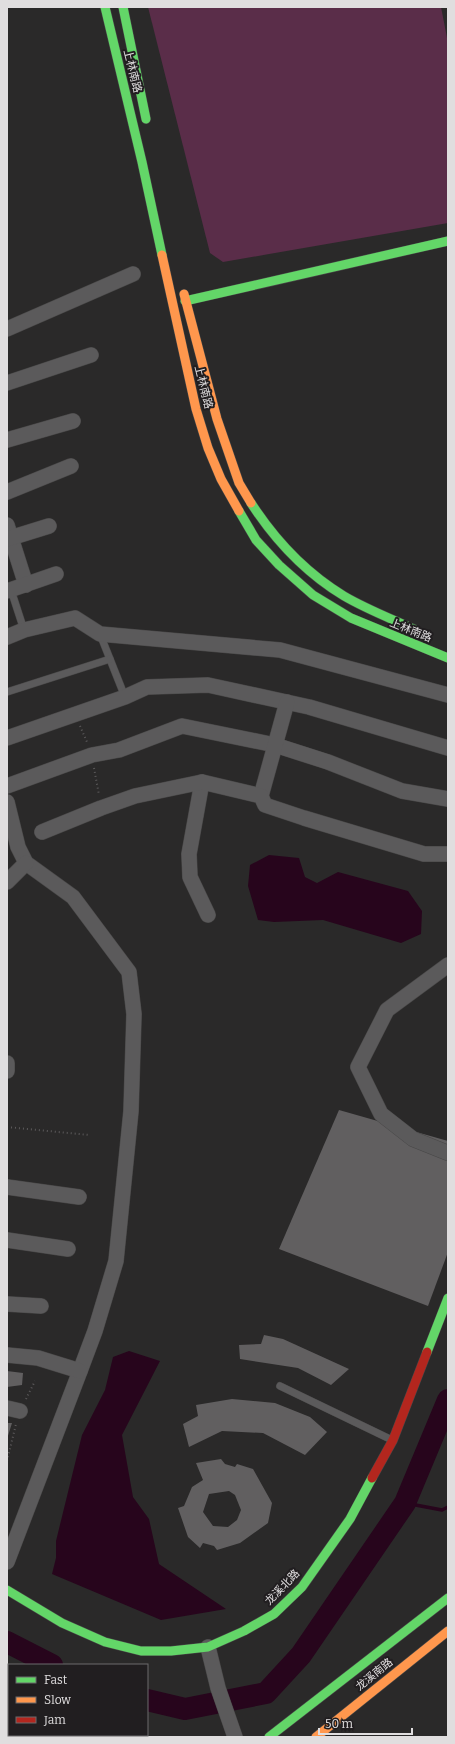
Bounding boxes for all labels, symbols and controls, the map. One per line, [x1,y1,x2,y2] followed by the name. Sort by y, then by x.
[121,48,144,94] street label: 上林南路
[192,364,215,410] street label: 上林南路
[388,616,434,645] street label: 上林南路
[262,1567,302,1608] street label: 龙溪北路
[353,1655,396,1693] street label: 龙溪南路
[8,1664,148,1736] legend
[44,1673,68,1687] text: Fast
[44,1693,71,1707] text: Slow
[319,1710,412,1736] scale bar
[43,1713,66,1727] text: Jam
[325,1717,354,1731] text: 50 m

